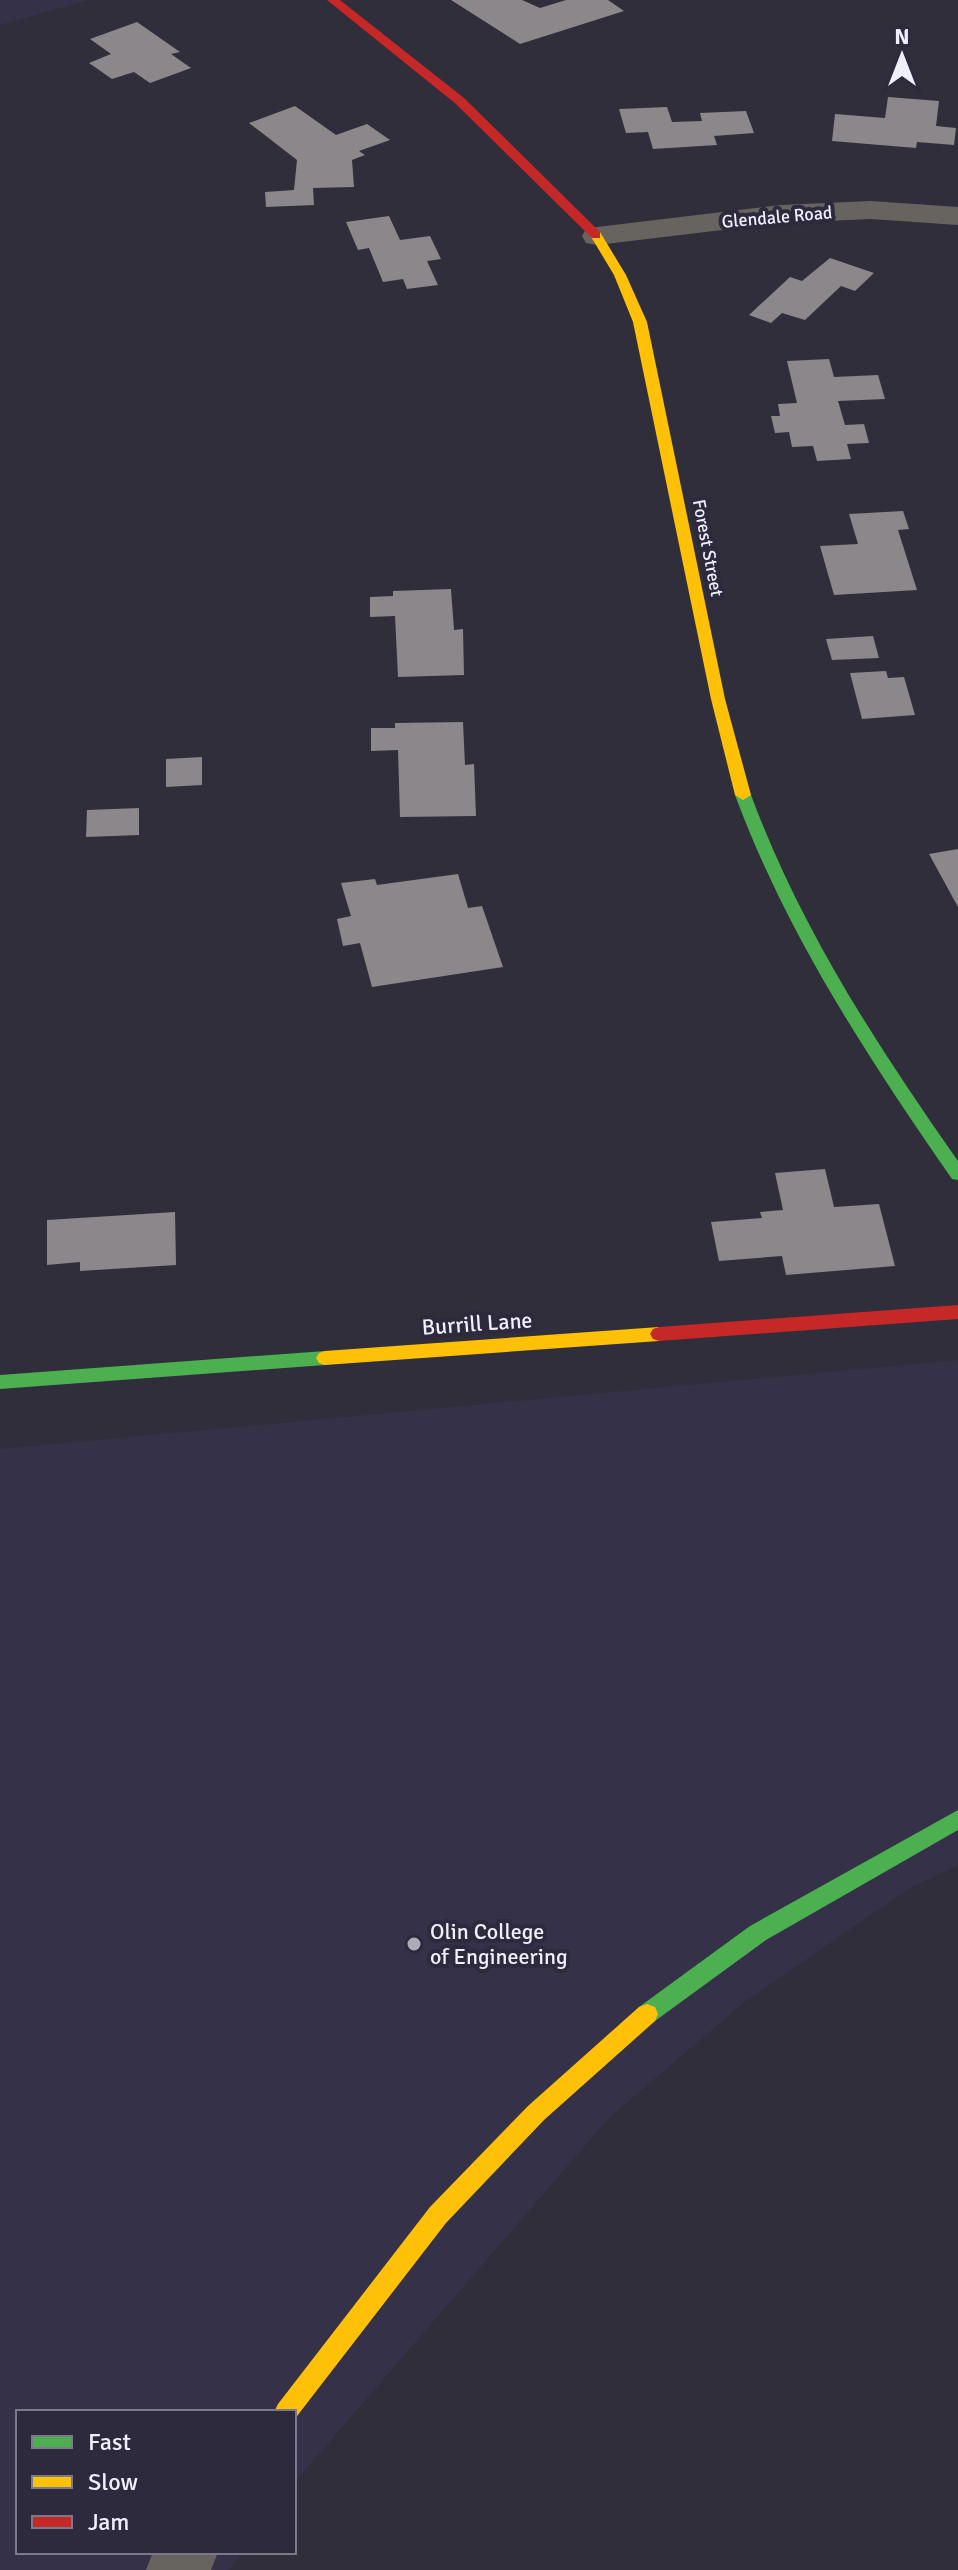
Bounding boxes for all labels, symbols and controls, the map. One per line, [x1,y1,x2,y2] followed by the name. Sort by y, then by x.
[862,16,942,96] north arrow
[894,23,910,50] text: N
[721,201,833,233] street label: Glendale Road
[688,498,728,598] street label: Forest Street
[421,1306,533,1341] street label: Burrill Lane
[430,1918,568,1970] place label: Olin College of Engineering
[405,1935,423,1953] marker: Olin College of Engineering
[16,2410,296,2554] legend
[88,2427,131,2457] text: Fast
[88,2467,138,2497] text: Slow
[88,2507,129,2537] text: Jam

